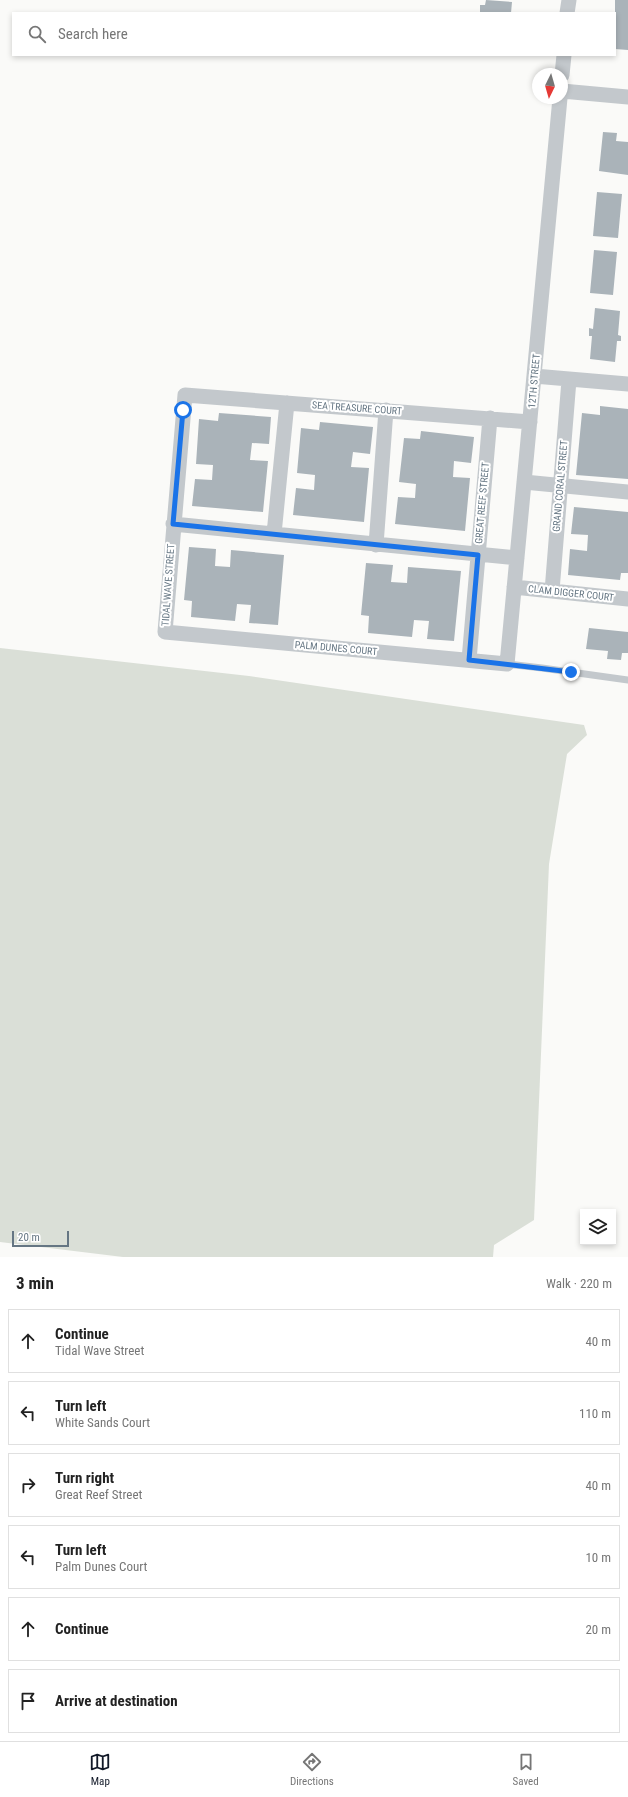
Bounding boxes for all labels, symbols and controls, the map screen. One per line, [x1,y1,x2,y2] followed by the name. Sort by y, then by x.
[12,12,616,56] search box
[26,23,48,45] icon: search
[58,25,128,43] text: Search here
[532,68,568,104] north arrow
[526,353,542,409] street label: 12TH STREET
[312,399,402,417] street label: SEA TREASURE COURT
[174,401,192,419] route start
[551,440,569,532] street label: GRAND CORAL STREET
[473,462,491,544] street label: GREAT REEF STREET
[160,543,176,627] street label: TIDAL WAVE STREET
[528,583,614,603] street label: CLAM DIGGER COURT
[294,639,378,657] street label: PALM DUNES COURT
[562,663,580,681] route end
[580,1209,616,1245] map controls
[580,1209,616,1245] button: layers
[12,1229,69,1248] scale bar
[18,1231,40,1244] text: 20 m
[16,1273,54,1293] text: 3 min
[546,1276,612,1291] text: Walk · 220 m
[55,1325,109,1343] text: Continue
[17,1330,39,1352] icon: ahead
[585,1334,611,1349] text: 40 m
[55,1343,144,1358] text: Tidal Wave Street
[55,1397,106,1415] text: Turn left
[17,1402,39,1424] icon: left
[579,1406,611,1421] text: 110 m
[55,1415,150,1430] text: White Sands Court
[55,1469,114,1487] text: Turn right
[17,1474,39,1496] icon: right
[585,1478,611,1493] text: 40 m
[55,1487,142,1502] text: Great Reef Street
[55,1541,106,1559] text: Turn left
[17,1546,39,1568] icon: left
[585,1550,611,1565] text: 10 m
[55,1559,147,1574] text: Palm Dunes Court
[17,1618,39,1640] icon: ahead
[55,1620,109,1638] text: Continue
[585,1622,611,1637] text: 20 m
[17,1690,39,1712] icon: arrive
[55,1692,178,1710] text: Arrive at destination
[89,1751,111,1788] tab: Map
[290,1751,334,1788] tab: Directions
[513,1751,539,1788] tab: Saved

